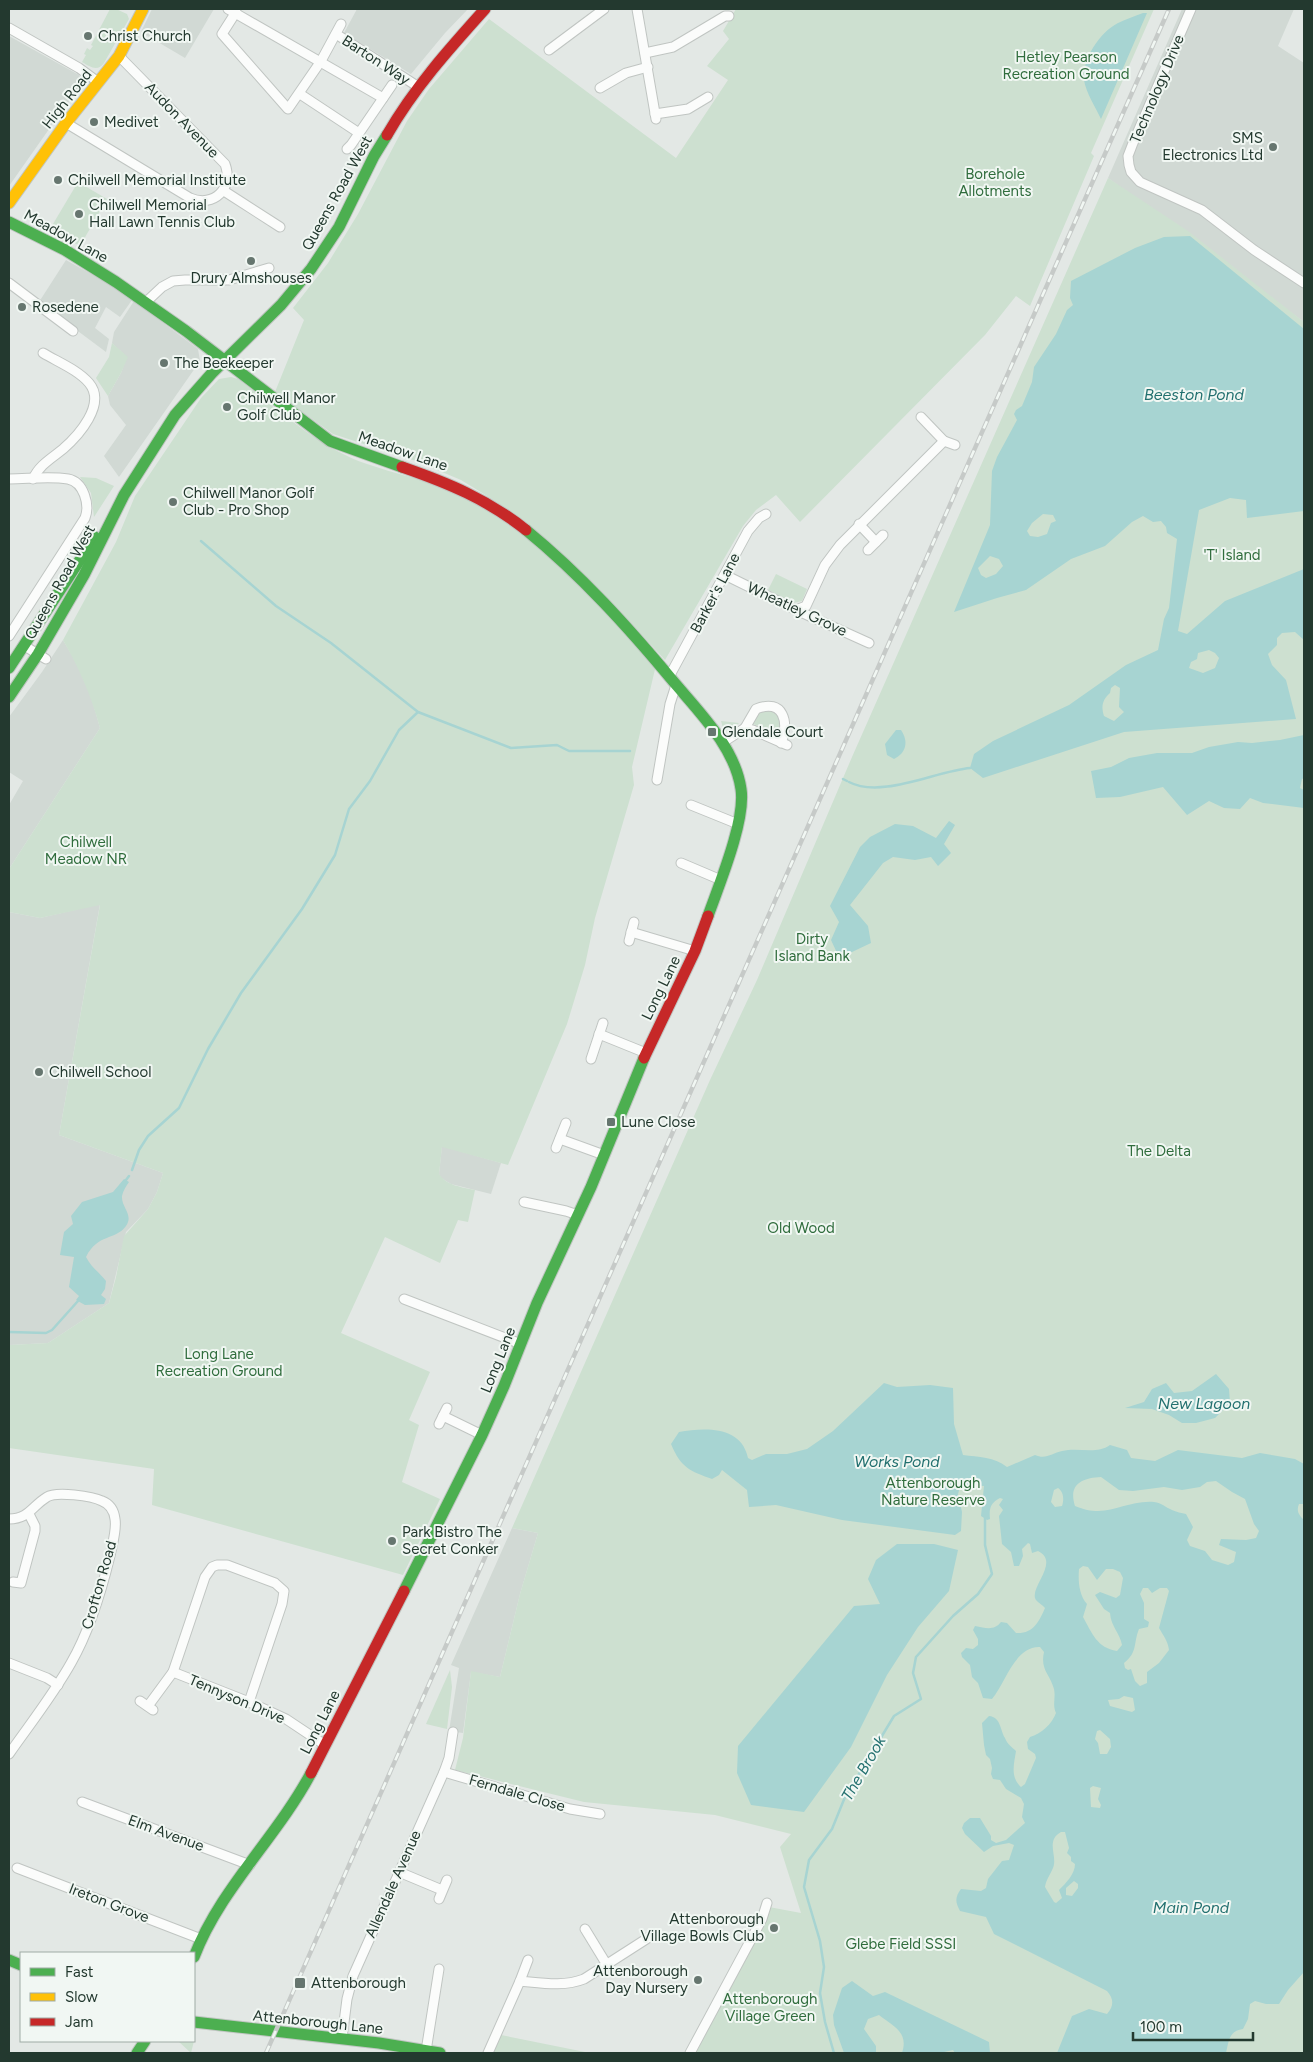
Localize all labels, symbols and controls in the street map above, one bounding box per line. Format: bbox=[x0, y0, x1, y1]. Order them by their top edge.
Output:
place label: Christ Church bbox=[98, 27, 191, 45]
marker: Christ Church bbox=[82, 30, 94, 42]
street label: Barton Way bbox=[339, 31, 413, 89]
street label: Technology Drive bbox=[1126, 32, 1188, 146]
park label: Hetley Pearson Recreation Ground bbox=[1002, 48, 1130, 83]
street label: High Road bbox=[38, 66, 96, 132]
street label: Audon Avenue bbox=[141, 78, 223, 162]
place label: Medivet bbox=[104, 113, 159, 131]
marker: Medivet bbox=[88, 116, 100, 128]
place label: SMS Electronics Ltd bbox=[1162, 129, 1263, 164]
street label: Queens Road West bbox=[298, 132, 376, 254]
marker: SMS Electronics Ltd bbox=[1267, 141, 1279, 153]
park label: Borehole Allotments bbox=[958, 165, 1032, 200]
place label: Chilwell Memorial Institute bbox=[68, 171, 246, 189]
marker: Chilwell Memorial Institute bbox=[52, 174, 64, 186]
place label: Chilwell Memorial Hall Lawn Tennis Club bbox=[89, 196, 235, 231]
street label: Meadow Lane bbox=[21, 206, 111, 266]
marker: Chilwell Memorial Hall Lawn Tennis Club bbox=[73, 208, 85, 220]
marker: Drury Almshouses bbox=[245, 255, 257, 267]
place label: Drury Almshouses bbox=[190, 269, 312, 287]
place label: Rosedene bbox=[32, 298, 99, 316]
marker: Rosedene bbox=[16, 301, 28, 313]
place label: The Beekeeper bbox=[174, 354, 274, 372]
marker: The Beekeeper bbox=[158, 357, 170, 369]
water label: Beeston Pond bbox=[1144, 385, 1245, 404]
place label: Chilwell Manor Golf Club bbox=[237, 389, 336, 424]
marker: Chilwell Manor Golf Club bbox=[221, 401, 233, 413]
street label: Meadow Lane bbox=[356, 427, 450, 475]
place label: Chilwell Manor Golf Club - Pro Shop bbox=[183, 484, 315, 519]
marker: Chilwell Manor Golf Club - Pro Shop bbox=[167, 496, 179, 508]
street label: Queens Road West bbox=[21, 521, 99, 643]
park label: 'T' Island bbox=[1203, 546, 1261, 564]
street label: Barker's Lane bbox=[686, 550, 744, 636]
street label: Wheatley Grove bbox=[744, 578, 850, 640]
place label: Glendale Court bbox=[722, 723, 824, 741]
marker: Glendale Court bbox=[706, 726, 718, 738]
park label: Chilwell Meadow NR bbox=[45, 833, 127, 868]
park label: Dirty Island Bank bbox=[774, 930, 850, 965]
street label: Long Lane bbox=[638, 953, 684, 1023]
place label: Chilwell School bbox=[49, 1063, 151, 1081]
marker: Chilwell School bbox=[33, 1066, 45, 1078]
place label: Lune Close bbox=[621, 1113, 695, 1131]
marker: Lune Close bbox=[605, 1116, 617, 1128]
park label: The Delta bbox=[1127, 1142, 1191, 1160]
park label: Old Wood bbox=[767, 1219, 835, 1237]
street label: Long Lane bbox=[477, 1324, 519, 1396]
park label: Long Lane Recreation Ground bbox=[155, 1345, 283, 1380]
water label: New Lagoon bbox=[1158, 1394, 1250, 1413]
water label: Works Pond bbox=[854, 1452, 940, 1471]
park label: Attenborough Nature Reserve bbox=[881, 1474, 985, 1509]
place label: Park Bistro The Secret Conker bbox=[402, 1523, 502, 1558]
marker: Park Bistro The Secret Conker bbox=[386, 1535, 398, 1547]
street label: Crofton Road bbox=[78, 1539, 120, 1631]
street label: Tennyson Drive bbox=[186, 1671, 288, 1727]
street label: Long Lane bbox=[296, 1687, 344, 1757]
water label: The Brook bbox=[837, 1731, 890, 1804]
street label: Ferndale Close bbox=[467, 1771, 567, 1815]
street label: Elm Avenue bbox=[126, 1811, 206, 1855]
street label: Allendale Avenue bbox=[361, 1827, 425, 1941]
street label: Ireton Grove bbox=[66, 1879, 152, 1927]
water label: Main Pond bbox=[1153, 1898, 1230, 1917]
place label: Attenborough Village Bowls Club bbox=[640, 1910, 764, 1945]
marker: Attenborough Village Bowls Club bbox=[768, 1922, 780, 1934]
park label: Glebe Field SSSI bbox=[846, 1935, 956, 1953]
legend bbox=[20, 1952, 195, 2042]
place label: Attenborough Day Nursery bbox=[593, 1962, 688, 1997]
text: Fast bbox=[65, 1963, 94, 1981]
place label: Attenborough bbox=[311, 1974, 406, 1992]
marker: Attenborough Day Nursery bbox=[692, 1974, 704, 1986]
marker: Attenborough bbox=[293, 1976, 307, 1990]
text: Slow bbox=[65, 1988, 98, 2006]
park label: Attenborough Village Green bbox=[723, 1990, 817, 2025]
street label: Attenborough Lane bbox=[252, 2006, 384, 2038]
scale bar bbox=[1133, 2010, 1253, 2042]
text: Jam bbox=[65, 2013, 93, 2031]
text: 100 m bbox=[1140, 2018, 1182, 2036]

